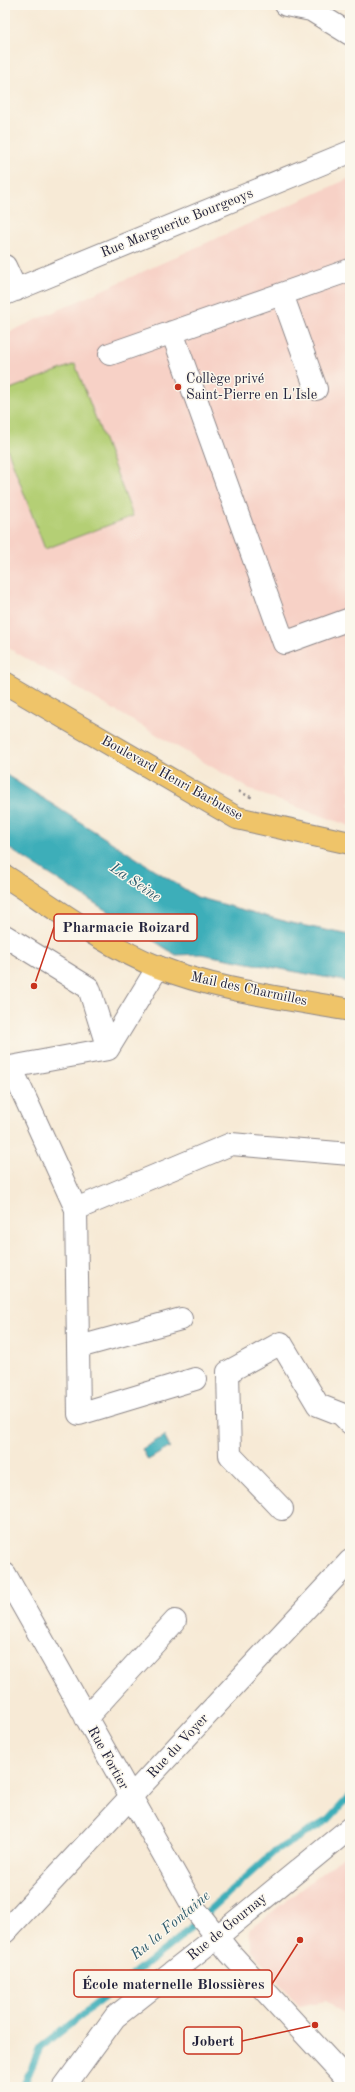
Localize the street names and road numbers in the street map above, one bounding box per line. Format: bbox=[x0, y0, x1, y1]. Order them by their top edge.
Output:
street label: Rue Marguerite Bourgeoys bbox=[99, 186, 255, 260]
street label: Boulevard Henri Barbusse bbox=[99, 733, 245, 823]
street label: Mail des Charmilles bbox=[190, 970, 308, 1008]
street label: Rue du Voyer bbox=[145, 1711, 211, 1781]
street label: Rue Fortier bbox=[85, 1724, 131, 1792]
street label: Rue de Gournay bbox=[185, 1891, 270, 1963]

